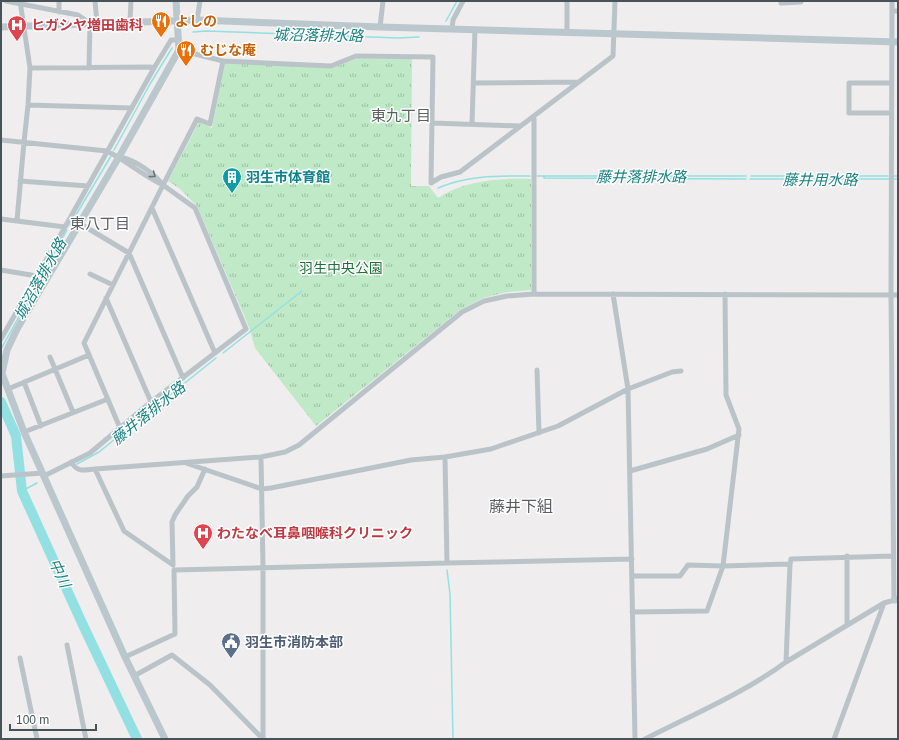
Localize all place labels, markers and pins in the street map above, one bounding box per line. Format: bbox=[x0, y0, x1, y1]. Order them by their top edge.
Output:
restaurant icon: よしの bbox=[150, 10, 172, 38]
place label: よしの bbox=[175, 13, 217, 29]
hospital icon: ヒガシヤ増田歯科 bbox=[6, 14, 28, 42]
place label: ヒガシヤ増田歯科 bbox=[31, 17, 143, 33]
restaurant icon: むじな庵 bbox=[175, 39, 197, 67]
place label: むじな庵 bbox=[200, 42, 256, 58]
building icon: 羽生市体育館 bbox=[221, 166, 243, 194]
place label: 羽生市体育館 bbox=[246, 169, 330, 185]
hospital icon: わたなべ耳鼻咽喉科クリニック bbox=[192, 522, 214, 550]
place label: わたなべ耳鼻咽喉科クリニック bbox=[217, 525, 413, 541]
public building icon: 羽生市消防本部 bbox=[220, 631, 242, 659]
place label: 羽生市消防本部 bbox=[245, 634, 343, 650]

